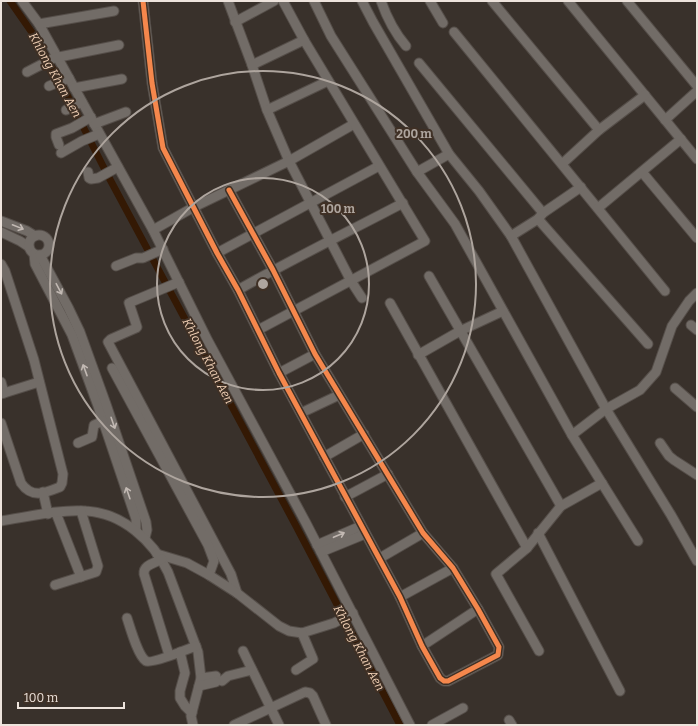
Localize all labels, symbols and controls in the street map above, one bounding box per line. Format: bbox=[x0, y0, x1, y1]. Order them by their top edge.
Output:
water label: Khlong Khan Aen bbox=[26, 30, 84, 120]
text: 200 m bbox=[396, 127, 432, 141]
text: 100 m bbox=[321, 202, 356, 216]
one-way arrow bbox=[12, 224, 24, 232]
centre of rings bbox=[256, 277, 270, 291]
one-way arrow bbox=[55, 283, 63, 295]
water label: Khlong Khan Aen bbox=[180, 316, 236, 406]
one-way arrow bbox=[81, 364, 88, 377]
one-way arrow bbox=[109, 416, 117, 428]
one-way arrow bbox=[123, 487, 131, 499]
one-way arrow bbox=[333, 531, 345, 539]
water label: Khlong Khan Aen bbox=[331, 603, 387, 693]
scale bar bbox=[18, 684, 124, 710]
text: 100 m bbox=[24, 691, 59, 705]

